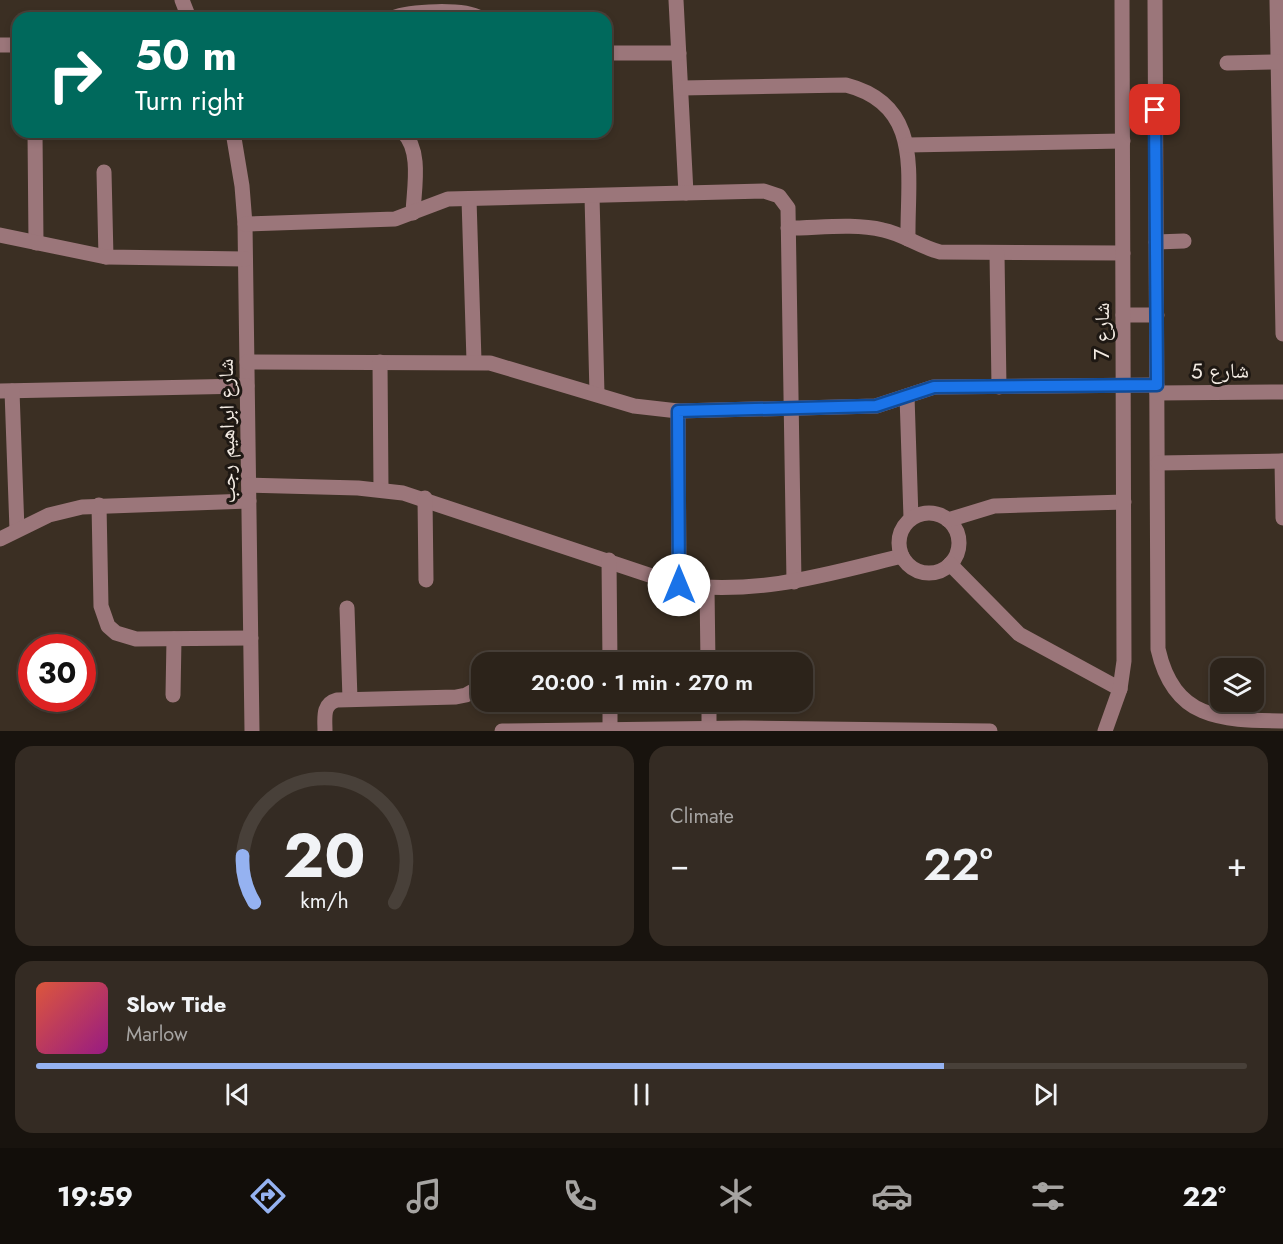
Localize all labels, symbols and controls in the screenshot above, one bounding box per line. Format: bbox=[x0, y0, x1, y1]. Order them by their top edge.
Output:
text: 50 m bbox=[135, 25, 237, 86]
icon: right bbox=[36, 36, 114, 114]
text: Turn right bbox=[135, 81, 243, 120]
pin bbox=[1129, 84, 1180, 135]
icon: arrive bbox=[1138, 93, 1171, 126]
street label: شارع 7 bbox=[1087, 302, 1117, 360]
street label: شارع 5 bbox=[1191, 355, 1249, 387]
street label: شارع ابراهيم رجب bbox=[211, 358, 243, 504]
position arrow bbox=[647, 553, 711, 617]
speed limit sign: 30 bbox=[18, 634, 96, 712]
map controls bbox=[1210, 658, 1264, 712]
button: layers bbox=[1210, 658, 1264, 712]
text: 20:00 · 1 min · 270 m bbox=[531, 666, 753, 698]
text: Climate bbox=[670, 802, 734, 831]
text: 20 bbox=[283, 810, 366, 900]
text: 22° bbox=[923, 832, 993, 897]
text: − bbox=[670, 841, 689, 888]
text: + bbox=[1227, 841, 1247, 888]
text: km/h bbox=[300, 885, 349, 916]
text: Slow Tide bbox=[126, 988, 226, 1020]
text: Marlow bbox=[126, 1020, 188, 1049]
icon: previous bbox=[221, 1078, 254, 1111]
icon: pause bbox=[625, 1078, 658, 1111]
icon: next bbox=[1029, 1078, 1062, 1111]
icon: directions bbox=[247, 1175, 289, 1217]
icon: music bbox=[403, 1175, 445, 1217]
icon: phone bbox=[559, 1175, 601, 1217]
icon: climate bbox=[715, 1175, 757, 1217]
icon: car bbox=[871, 1175, 913, 1217]
icon: filters bbox=[1027, 1175, 1069, 1217]
text: 19:59 bbox=[57, 1177, 133, 1216]
text: 22° bbox=[1183, 1177, 1226, 1216]

